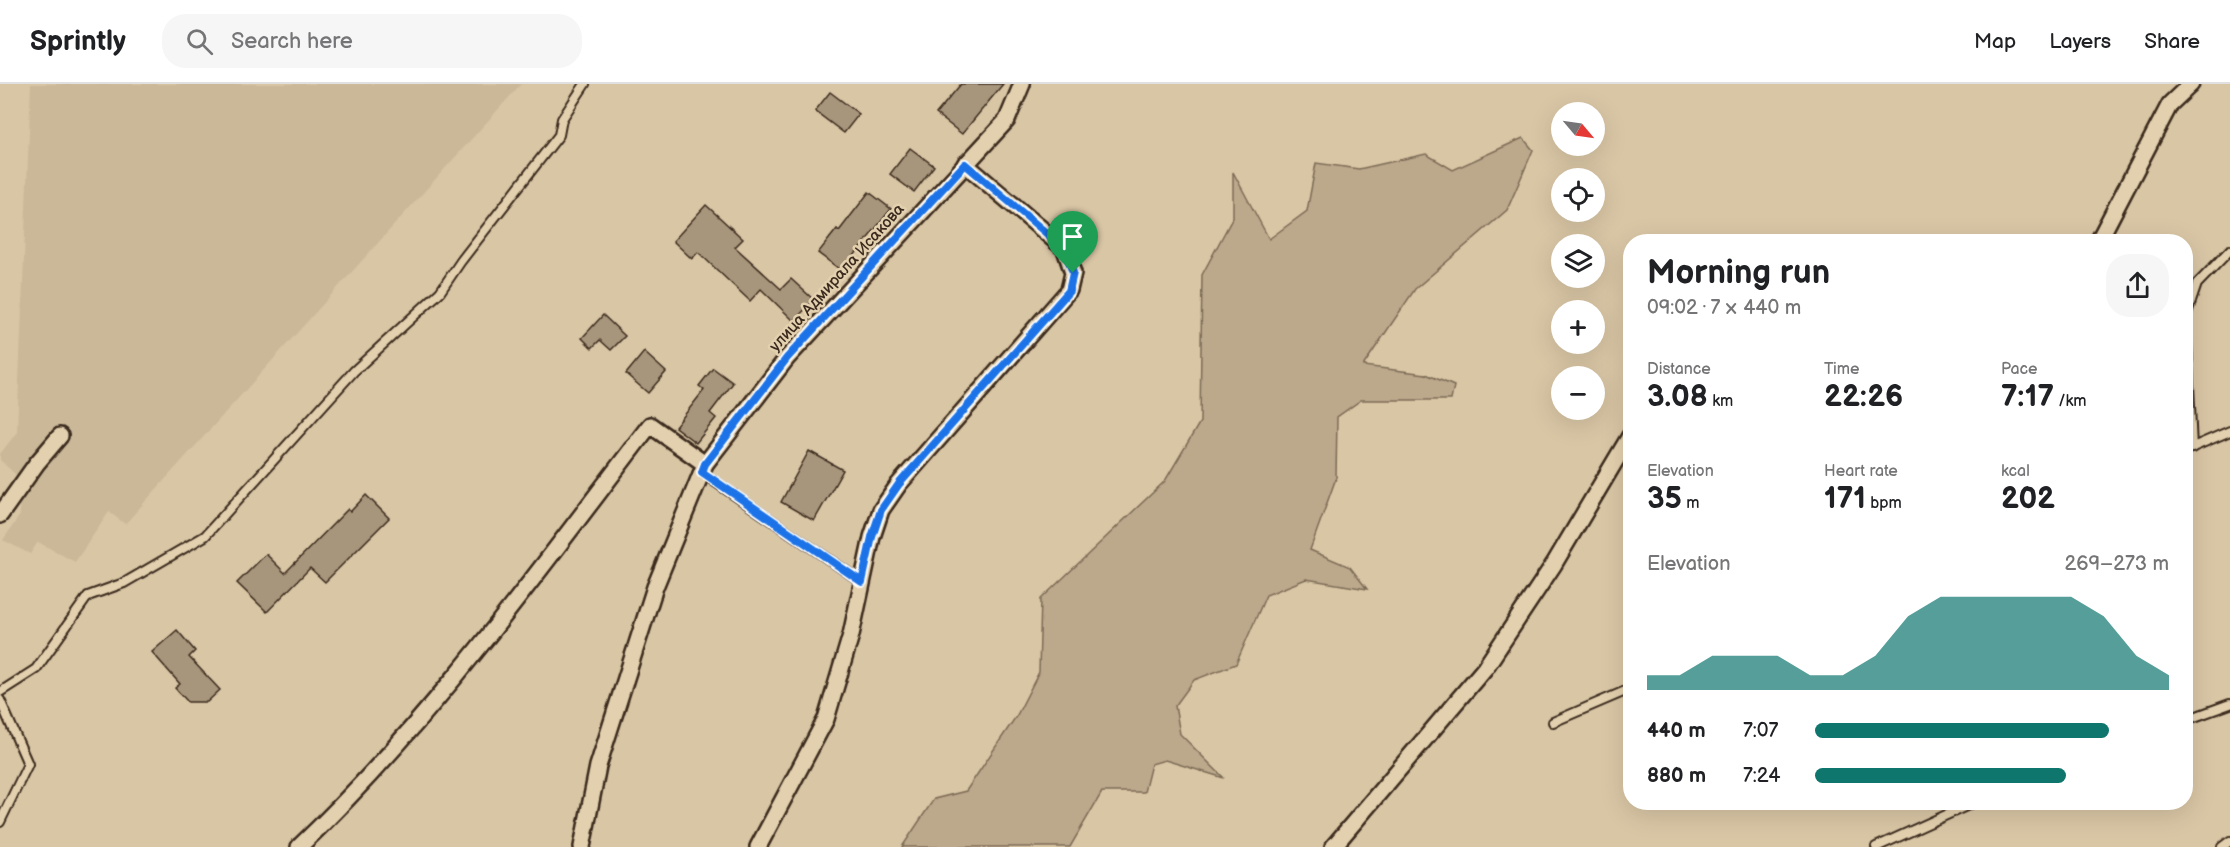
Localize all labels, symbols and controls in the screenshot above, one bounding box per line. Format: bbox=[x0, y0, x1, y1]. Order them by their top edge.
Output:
search box bbox=[162, 14, 582, 68]
text: Sprintly bbox=[30, 25, 126, 58]
icon: search bbox=[183, 25, 216, 58]
text: Search here bbox=[231, 28, 353, 55]
text: Map bbox=[1974, 29, 2016, 54]
text: Layers bbox=[2049, 29, 2111, 54]
text: Share bbox=[2144, 29, 2200, 54]
north arrow bbox=[1551, 102, 1605, 156]
map controls bbox=[1551, 102, 1605, 420]
button: locate bbox=[1551, 168, 1605, 222]
street label: улица Адмирала Исакова bbox=[766, 200, 909, 356]
pin bbox=[1047, 211, 1098, 273]
icon: arrive bbox=[1056, 220, 1089, 253]
button: layers bbox=[1551, 234, 1605, 288]
text: Morning run bbox=[1647, 253, 1830, 293]
button: share bbox=[2106, 254, 2169, 317]
text: 09:02 · 7 × 440 m bbox=[1647, 296, 1801, 320]
button: + bbox=[1551, 300, 1605, 354]
text: Distance bbox=[1647, 360, 1711, 379]
text: Time bbox=[1824, 360, 1859, 379]
text: Pace bbox=[2001, 360, 2037, 379]
button: − bbox=[1551, 366, 1605, 420]
text: 3.08 bbox=[1647, 379, 1708, 415]
text: 22:26 bbox=[1824, 379, 1903, 415]
text: 7:17 bbox=[2001, 379, 2054, 415]
text: km bbox=[1708, 392, 1733, 411]
text: /km bbox=[2054, 392, 2087, 411]
text: Elevation bbox=[1647, 462, 1714, 481]
text: Heart rate bbox=[1824, 462, 1898, 481]
text: kcal bbox=[2001, 462, 2030, 481]
text: 35 bbox=[1647, 481, 1682, 517]
text: 171 bbox=[1824, 481, 1866, 517]
text: 202 bbox=[2001, 481, 2055, 517]
text: m bbox=[1682, 494, 1699, 513]
text: bpm bbox=[1866, 494, 1902, 513]
text: Elevation bbox=[1647, 552, 1730, 576]
text: 269–273 m bbox=[2064, 552, 2169, 576]
text: 440 m bbox=[1647, 719, 1705, 743]
text: 7:07 bbox=[1743, 719, 1778, 743]
text: 880 m bbox=[1647, 764, 1706, 788]
text: 7:24 bbox=[1743, 764, 1781, 788]

